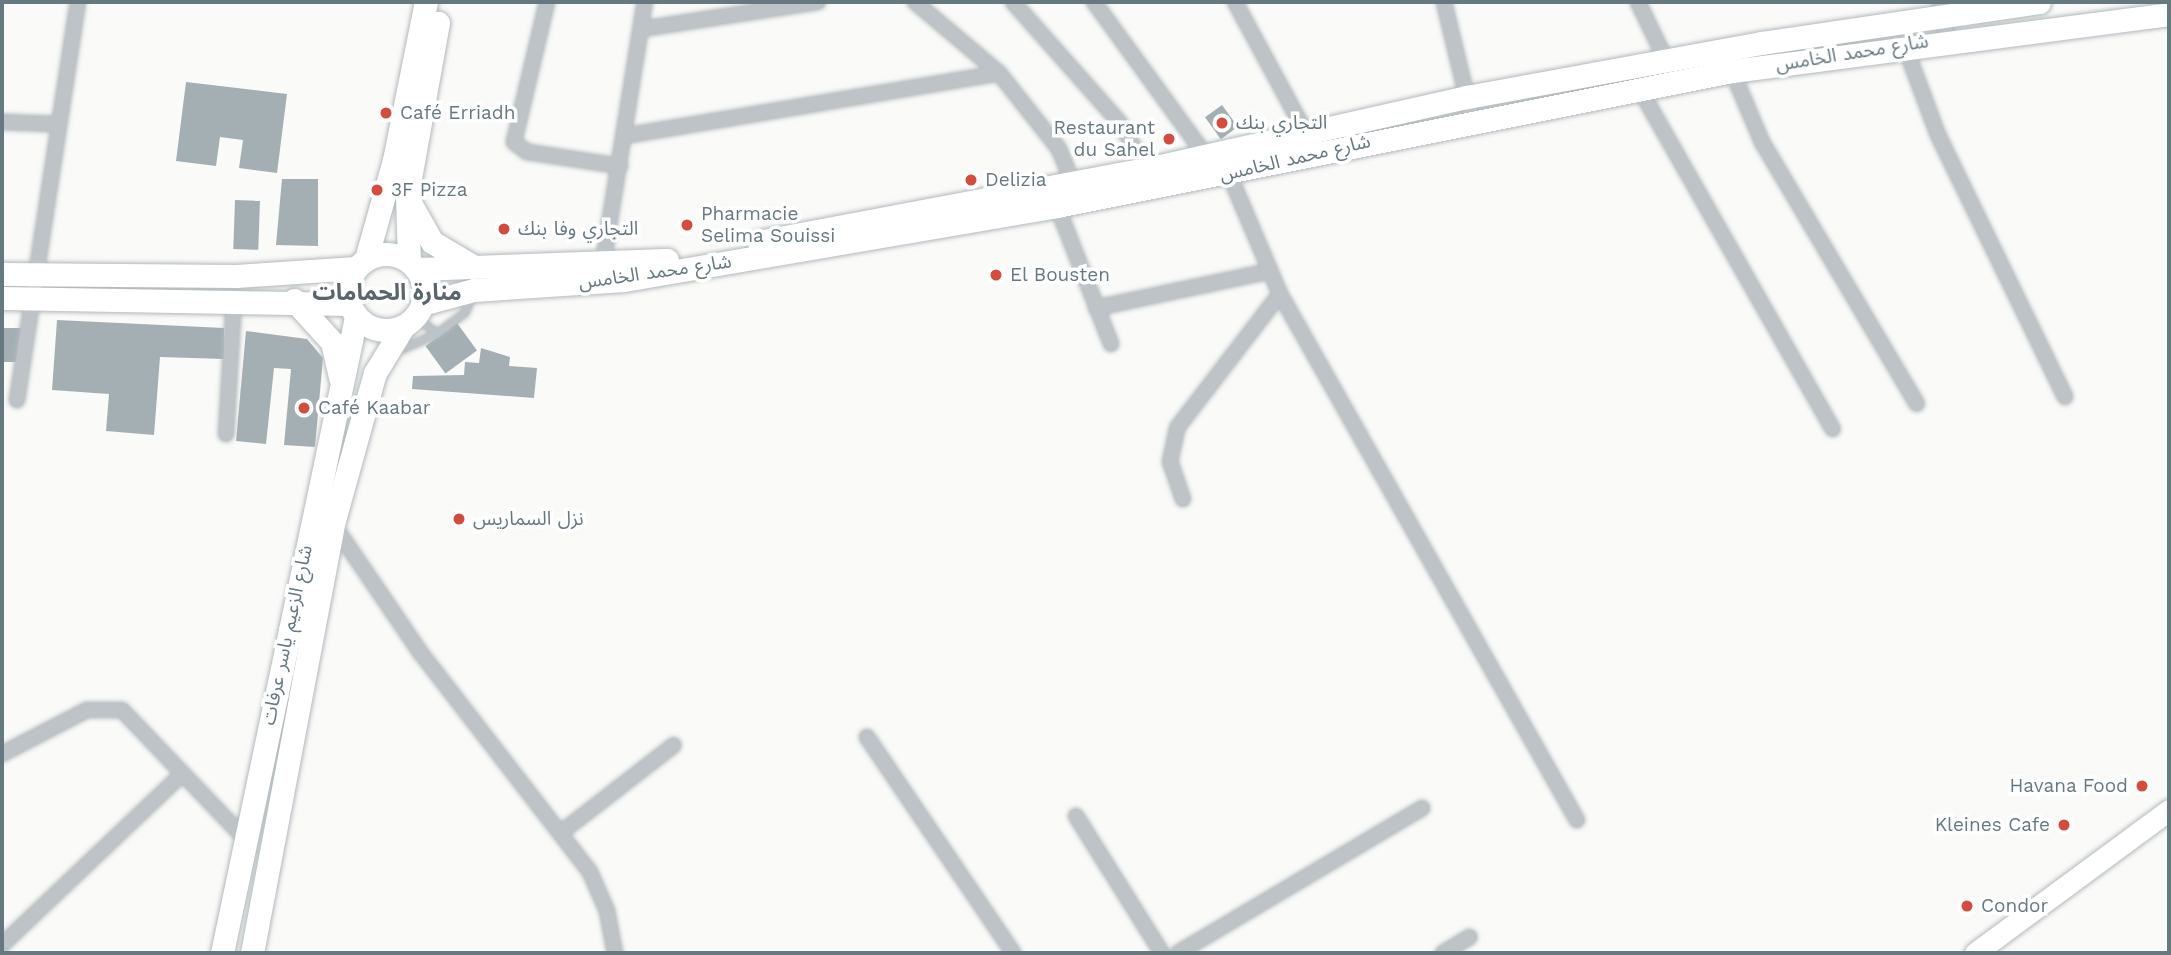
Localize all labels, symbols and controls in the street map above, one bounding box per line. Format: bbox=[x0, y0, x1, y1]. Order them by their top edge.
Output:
street label: شارع محمد الخامس bbox=[1774, 30, 1930, 76]
place label: Café Erriadh bbox=[400, 102, 515, 124]
marker: Café Erriadh bbox=[378, 105, 394, 121]
place label: التجاري بنك bbox=[1236, 112, 1327, 134]
marker: التجاري بنك bbox=[1214, 115, 1230, 131]
place label: Restaurant du Sahel bbox=[1053, 117, 1155, 161]
street label: شارع محمد الخامس bbox=[1217, 130, 1373, 186]
marker: Restaurant du Sahel bbox=[1161, 131, 1177, 147]
place label: Delizia bbox=[985, 169, 1046, 191]
marker: Delizia bbox=[963, 172, 979, 188]
place label: 3F Pizza bbox=[391, 179, 468, 201]
marker: 3F Pizza bbox=[369, 182, 385, 198]
place label: Pharmacie Selima Souissi bbox=[701, 203, 836, 247]
marker: Pharmacie Selima Souissi bbox=[679, 217, 695, 233]
place label: التجاري وفا بنك bbox=[518, 218, 638, 240]
marker: التجاري وفا بنك bbox=[496, 221, 512, 237]
street label: شارع محمد الخامس bbox=[577, 250, 733, 294]
place label: El Bousten bbox=[1010, 264, 1111, 286]
marker: El Bousten bbox=[988, 267, 1004, 283]
district label: منارة الحمامات bbox=[312, 279, 462, 307]
place label: Café Kaabar bbox=[318, 397, 430, 419]
marker: Café Kaabar bbox=[296, 400, 312, 416]
place label: نزل السماريس bbox=[473, 508, 584, 530]
marker: نزل السماريس bbox=[451, 511, 467, 527]
street label: شارع الزعيم ياسر عرفات bbox=[257, 543, 317, 727]
place label: Havana Food bbox=[2009, 775, 2128, 797]
marker: Havana Food bbox=[2134, 778, 2150, 794]
place label: Kleines Cafe bbox=[1935, 814, 2050, 836]
marker: Kleines Cafe bbox=[2056, 817, 2072, 833]
place label: Condor bbox=[1981, 895, 2048, 917]
marker: Condor bbox=[1959, 898, 1975, 914]

